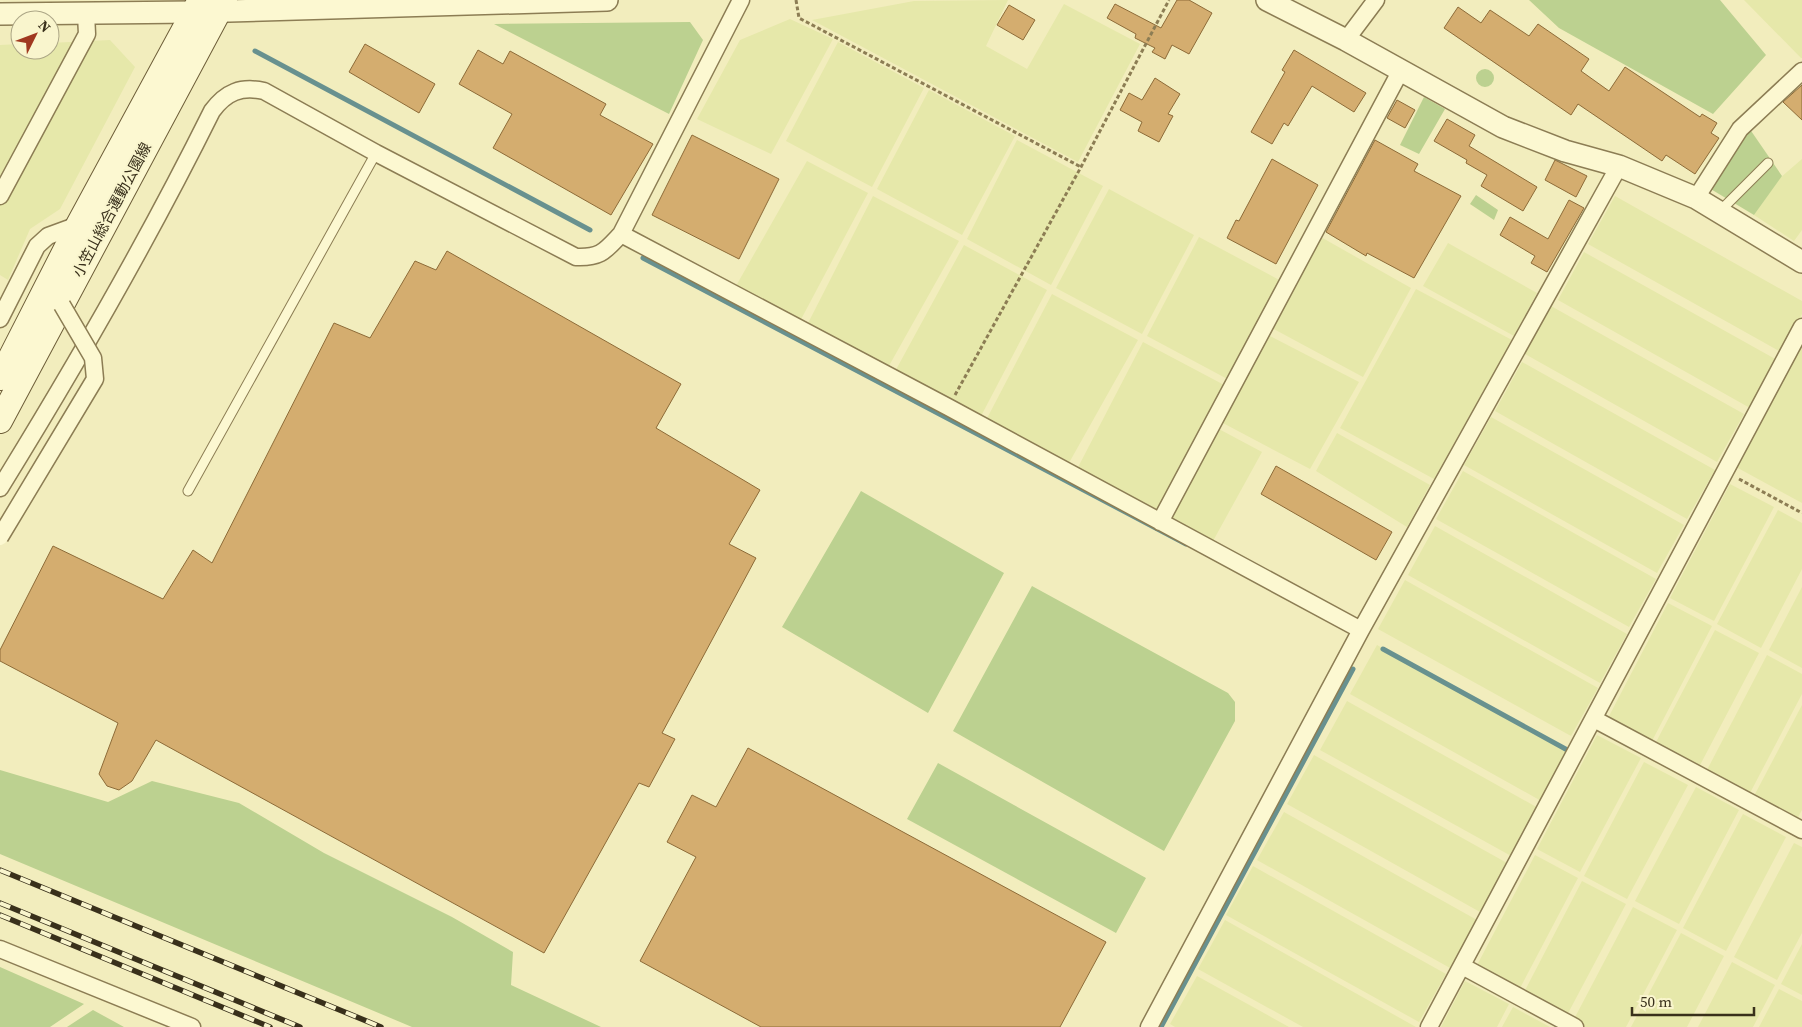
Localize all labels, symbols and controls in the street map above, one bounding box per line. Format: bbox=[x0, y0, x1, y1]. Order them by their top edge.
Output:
north arrow bbox=[10, 10, 60, 60]
text: N bbox=[34, 16, 56, 37]
street label: 小笠山総合運動公園線 bbox=[67, 139, 156, 281]
scale bar bbox=[1632, 984, 1754, 1016]
text: 50 m bbox=[1640, 991, 1672, 1012]

